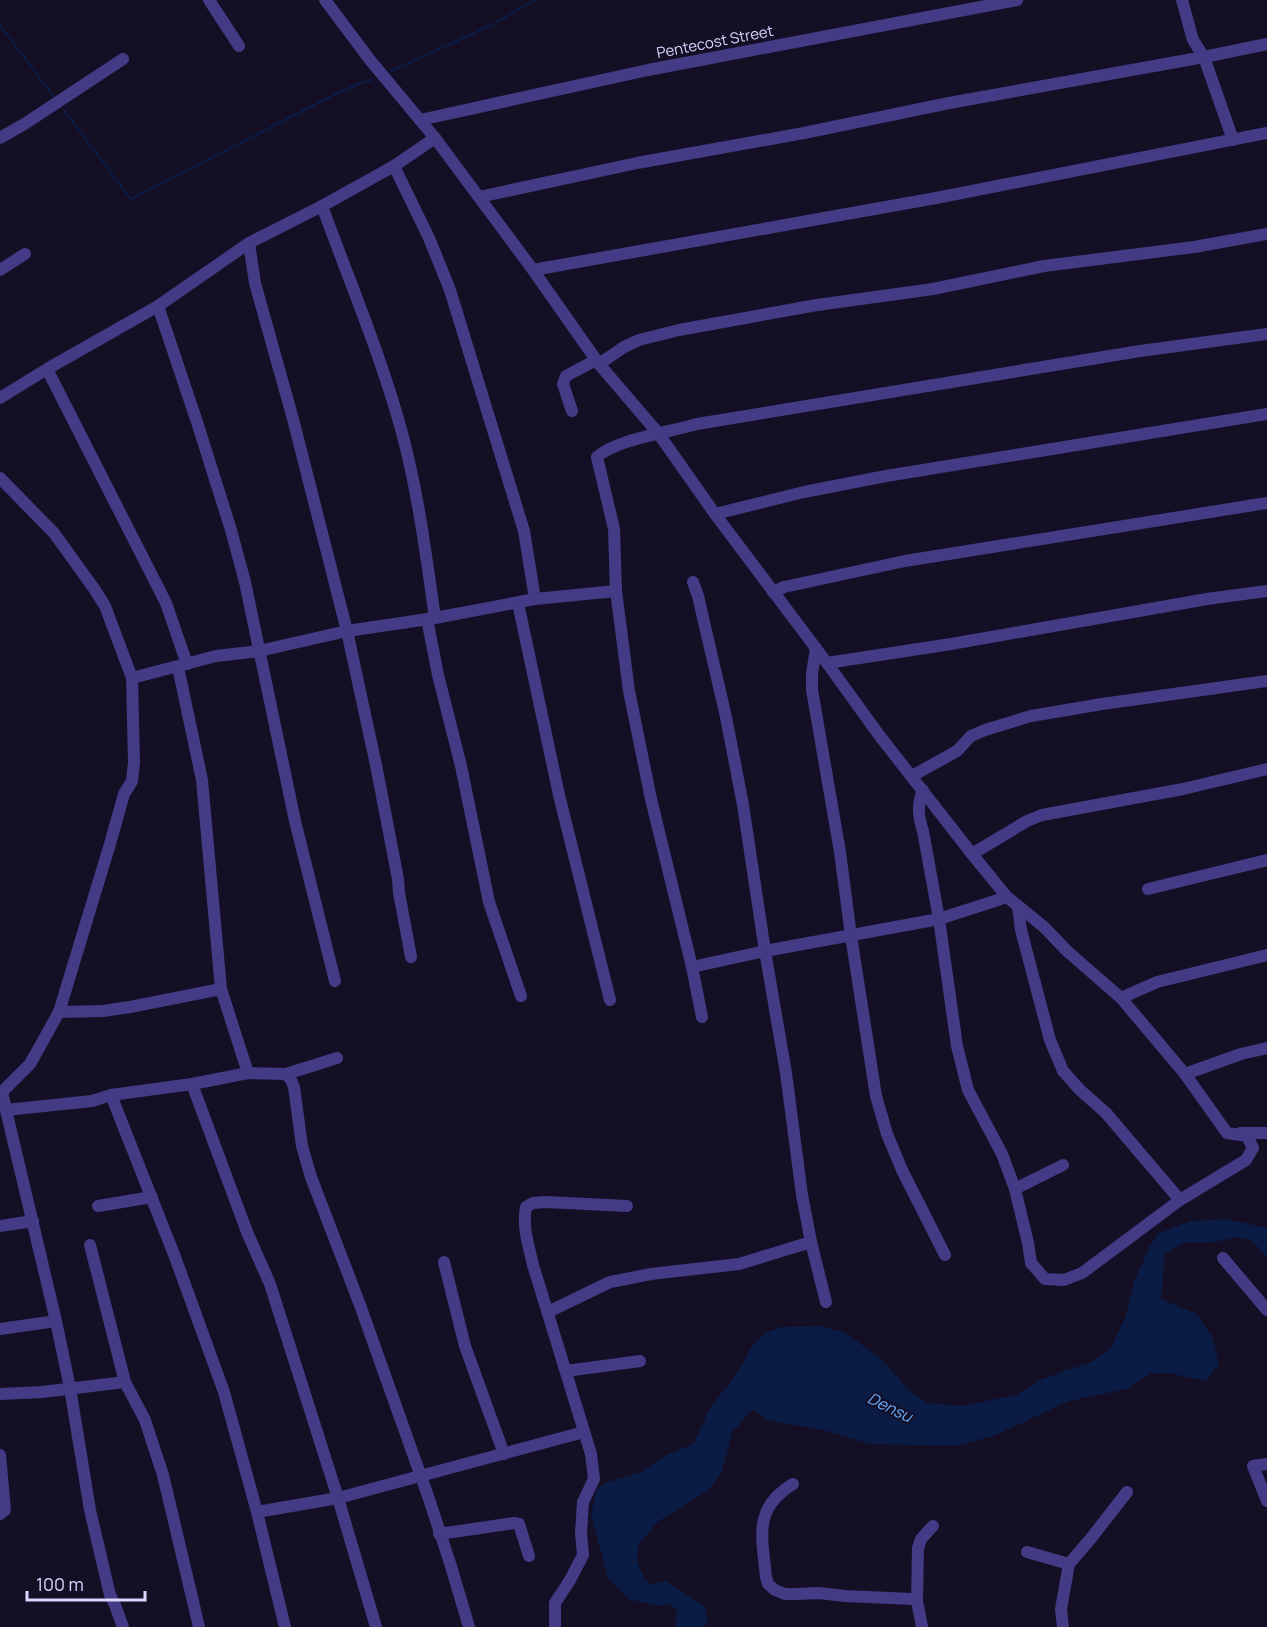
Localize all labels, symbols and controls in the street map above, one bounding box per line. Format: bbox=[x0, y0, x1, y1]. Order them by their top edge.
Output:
street label: Pentecost Street bbox=[655, 20, 775, 63]
water label: Densu bbox=[864, 1387, 917, 1428]
scale bar bbox=[27, 1564, 146, 1602]
text: 100 m bbox=[36, 1572, 84, 1596]

